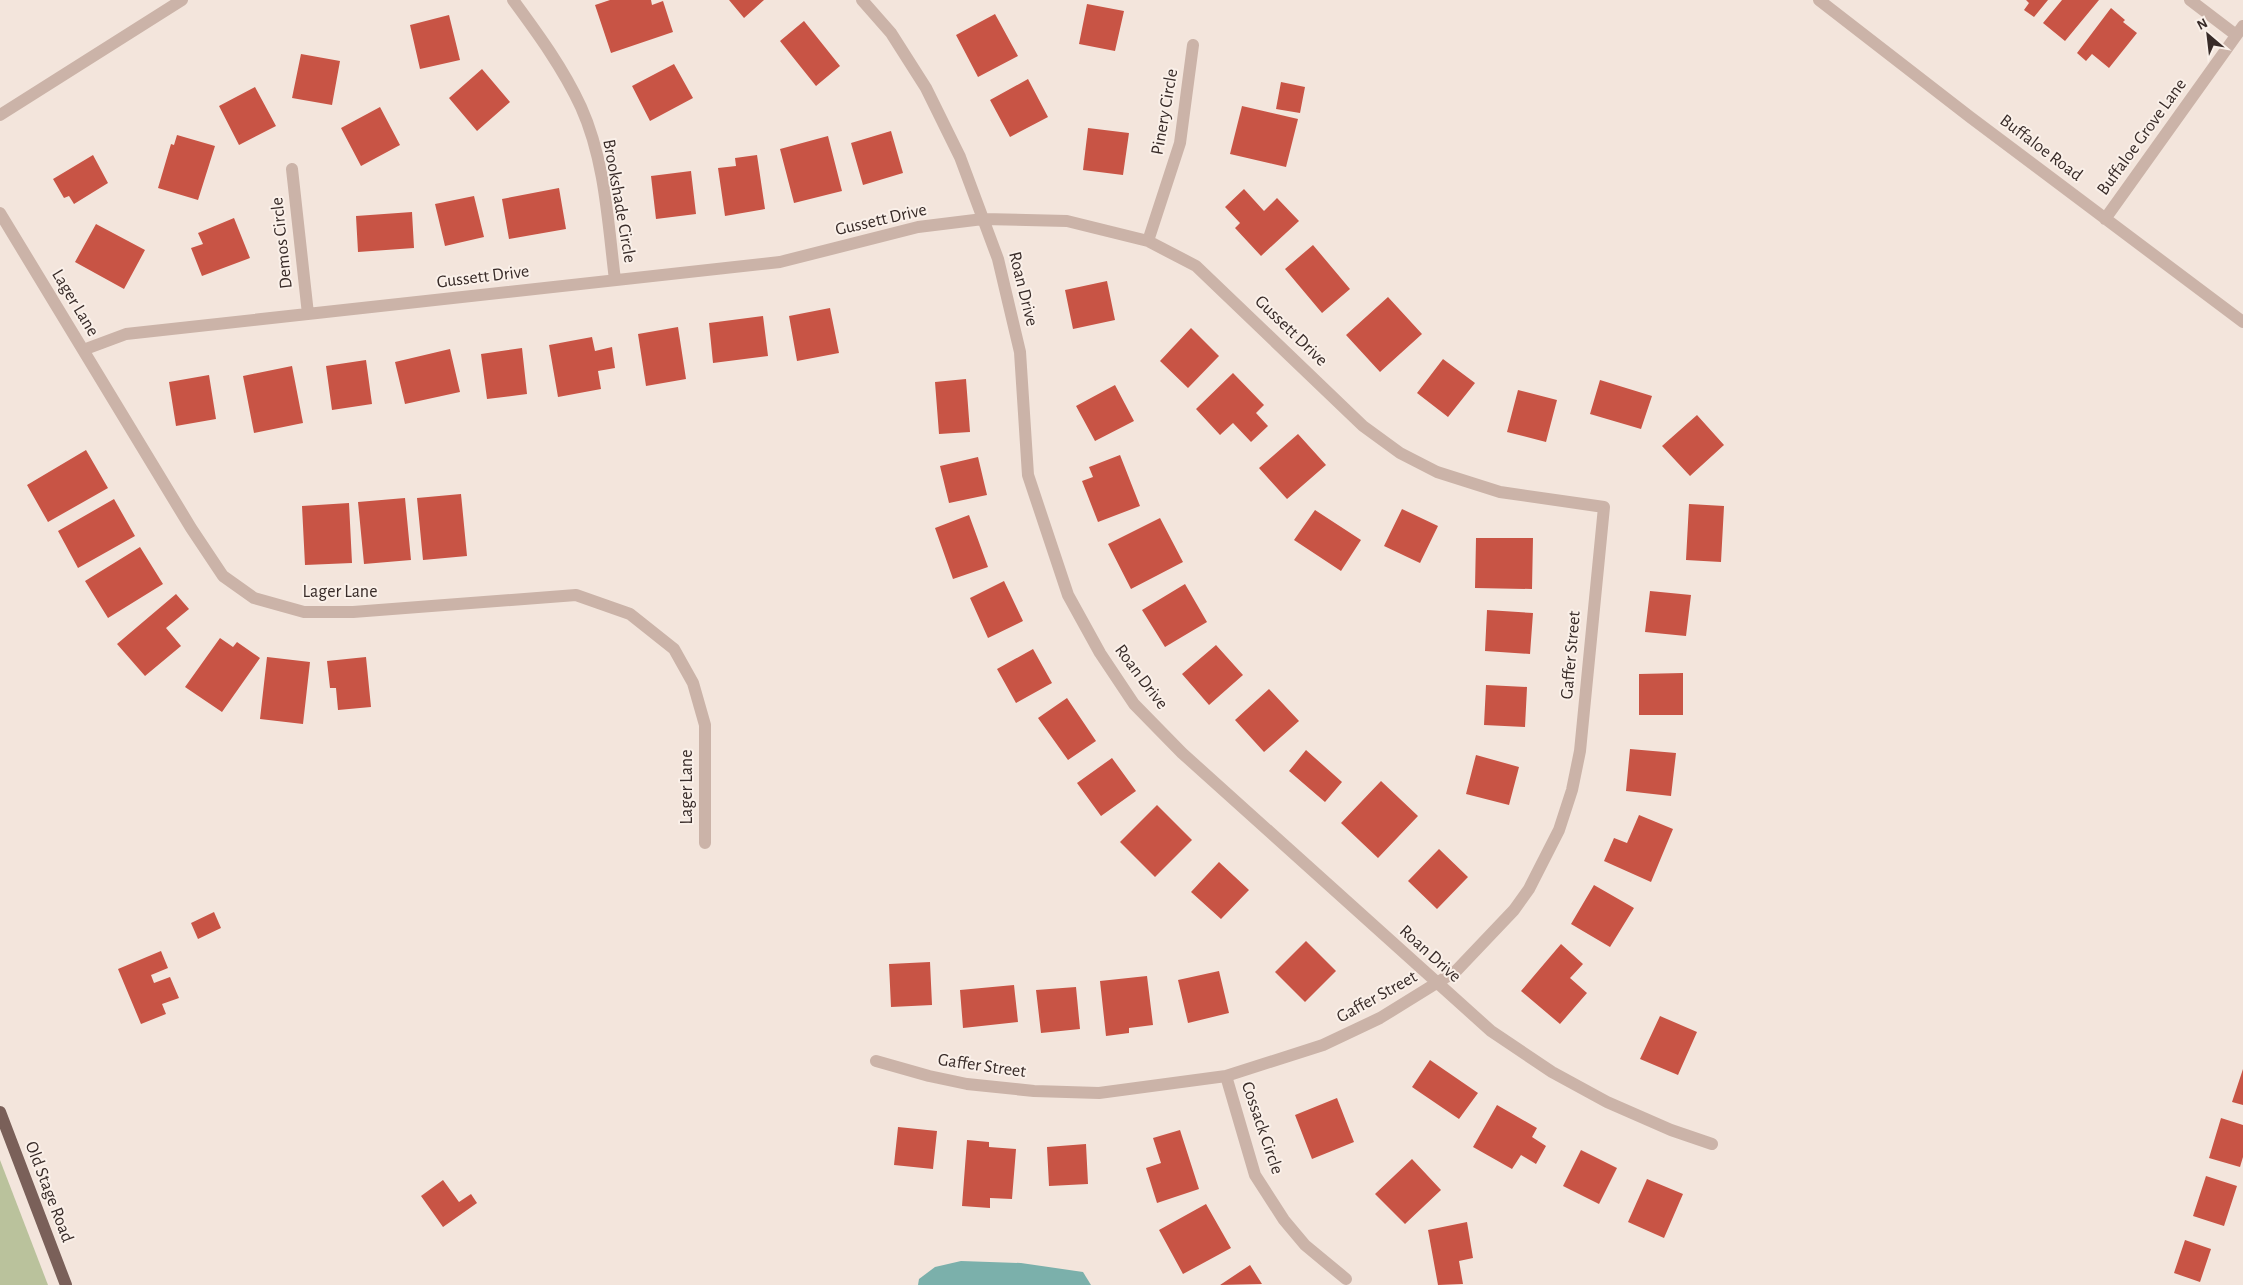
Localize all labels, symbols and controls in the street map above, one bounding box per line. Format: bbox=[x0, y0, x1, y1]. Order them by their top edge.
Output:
north arrow bbox=[2183, 10, 2233, 60]
text: N bbox=[2195, 16, 2210, 33]
street label: Pinery Circle bbox=[1149, 68, 1181, 156]
street label: Buffaloe Grove Lane bbox=[2094, 76, 2190, 198]
street label: Buffaloe Road bbox=[1996, 111, 2086, 185]
street label: Brookshade Circle bbox=[599, 138, 639, 264]
street label: Demos Circle bbox=[268, 196, 296, 290]
street label: Gussett Drive bbox=[834, 201, 928, 239]
street label: Roan Drive bbox=[1005, 250, 1041, 328]
street label: Gussett Drive bbox=[436, 262, 530, 292]
street label: Lager Lane bbox=[48, 266, 102, 340]
street label: Gussett Drive bbox=[1251, 292, 1331, 370]
street label: Lager Lane bbox=[303, 583, 377, 601]
street label: Gaffer Street bbox=[1558, 610, 1584, 700]
street label: Roan Drive bbox=[1111, 641, 1171, 713]
street label: Lager Lane bbox=[678, 750, 696, 824]
street label: Roan Drive bbox=[1396, 922, 1464, 986]
street label: Gaffer Street bbox=[1334, 967, 1420, 1026]
street label: Gaffer Street bbox=[937, 1051, 1027, 1081]
street label: Cossack Circle bbox=[1238, 1079, 1286, 1177]
street label: Old Stage Road bbox=[22, 1139, 76, 1245]

